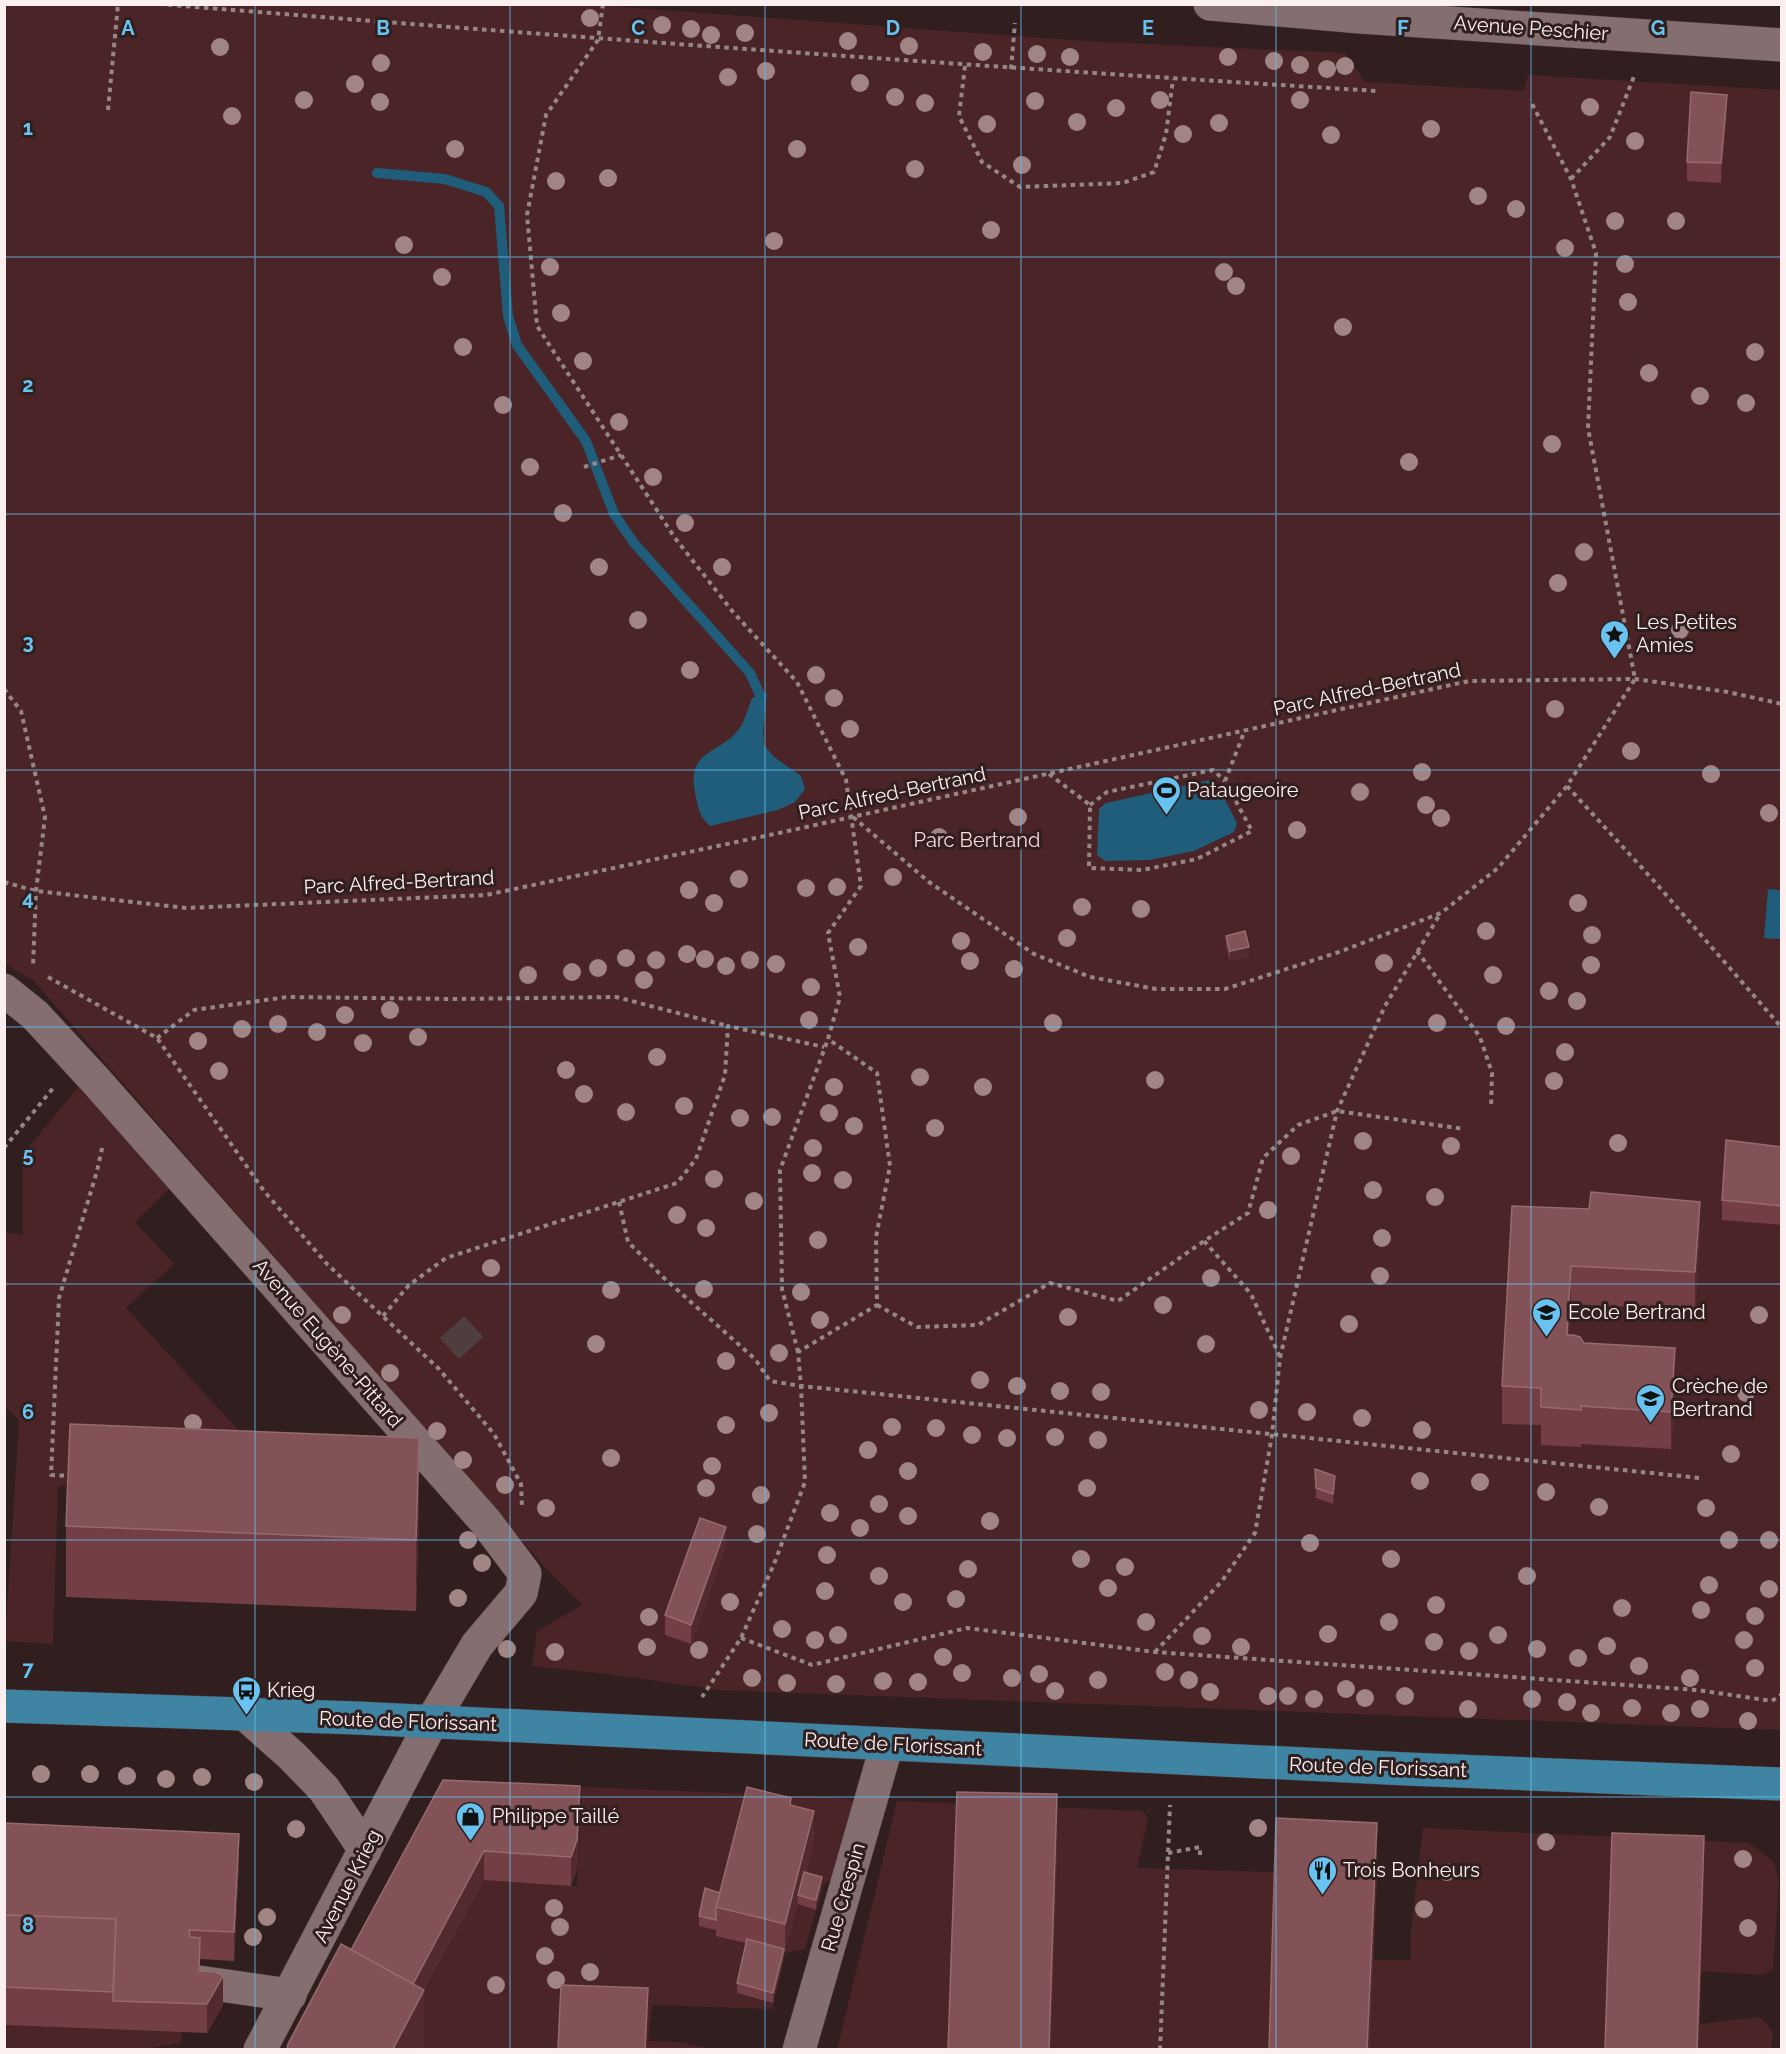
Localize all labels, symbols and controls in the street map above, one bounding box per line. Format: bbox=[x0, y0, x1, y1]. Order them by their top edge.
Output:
street label: Avenue Peschier bbox=[1453, 11, 1609, 45]
text: A bbox=[121, 16, 135, 40]
text: B bbox=[376, 16, 390, 40]
text: C bbox=[631, 16, 645, 40]
text: D bbox=[886, 16, 900, 40]
text: E bbox=[1142, 16, 1154, 40]
text: F bbox=[1397, 16, 1409, 40]
text: G bbox=[1651, 16, 1665, 40]
text: 1 bbox=[23, 116, 33, 140]
text: 2 bbox=[22, 373, 34, 397]
place label: Les Petites Amies bbox=[1636, 610, 1737, 657]
place icon: Les Petites Amies bbox=[1599, 618, 1631, 660]
text: 3 bbox=[22, 630, 34, 654]
street label: Parc Alfred-Bertrand bbox=[1271, 657, 1463, 721]
street label: Parc Alfred-Bertrand bbox=[796, 761, 988, 825]
sports icon: Pataugeoire bbox=[1150, 774, 1182, 816]
place label: Pataugeoire bbox=[1187, 778, 1299, 802]
park label: Parc Bertrand bbox=[914, 828, 1040, 852]
street label: Parc Alfred-Bertrand bbox=[303, 865, 495, 899]
text: 4 bbox=[22, 886, 34, 910]
text: 5 bbox=[22, 1143, 34, 1167]
street label: Avenue Eugène-Pittard bbox=[248, 1254, 408, 1432]
school or university icon: Ecole Bertrand bbox=[1531, 1296, 1563, 1338]
place label: Ecole Bertrand bbox=[1568, 1300, 1706, 1324]
place label: Crèche de Bertrand bbox=[1672, 1374, 1768, 1421]
school or university icon: Crèche de Bertrand bbox=[1635, 1382, 1667, 1424]
text: 6 bbox=[22, 1400, 34, 1424]
text: 7 bbox=[22, 1657, 34, 1681]
bus stop icon: Krieg bbox=[230, 1674, 262, 1716]
place label: Krieg bbox=[267, 1678, 315, 1702]
street label: Route de Florissant bbox=[319, 1706, 498, 1736]
street label: Route de Florissant bbox=[803, 1727, 983, 1761]
street label: Route de Florissant bbox=[1289, 1752, 1468, 1782]
shop icon: Philippe Taillé bbox=[455, 1800, 487, 1842]
place label: Philippe Taillé bbox=[492, 1804, 619, 1828]
street label: Avenue Krieg bbox=[308, 1825, 386, 1947]
street label: Rue Crespin bbox=[816, 1840, 870, 1954]
restaurant icon: Trois Bonheurs bbox=[1306, 1854, 1338, 1896]
place label: Trois Bonheurs bbox=[1343, 1858, 1480, 1882]
text: 8 bbox=[22, 1913, 34, 1937]

